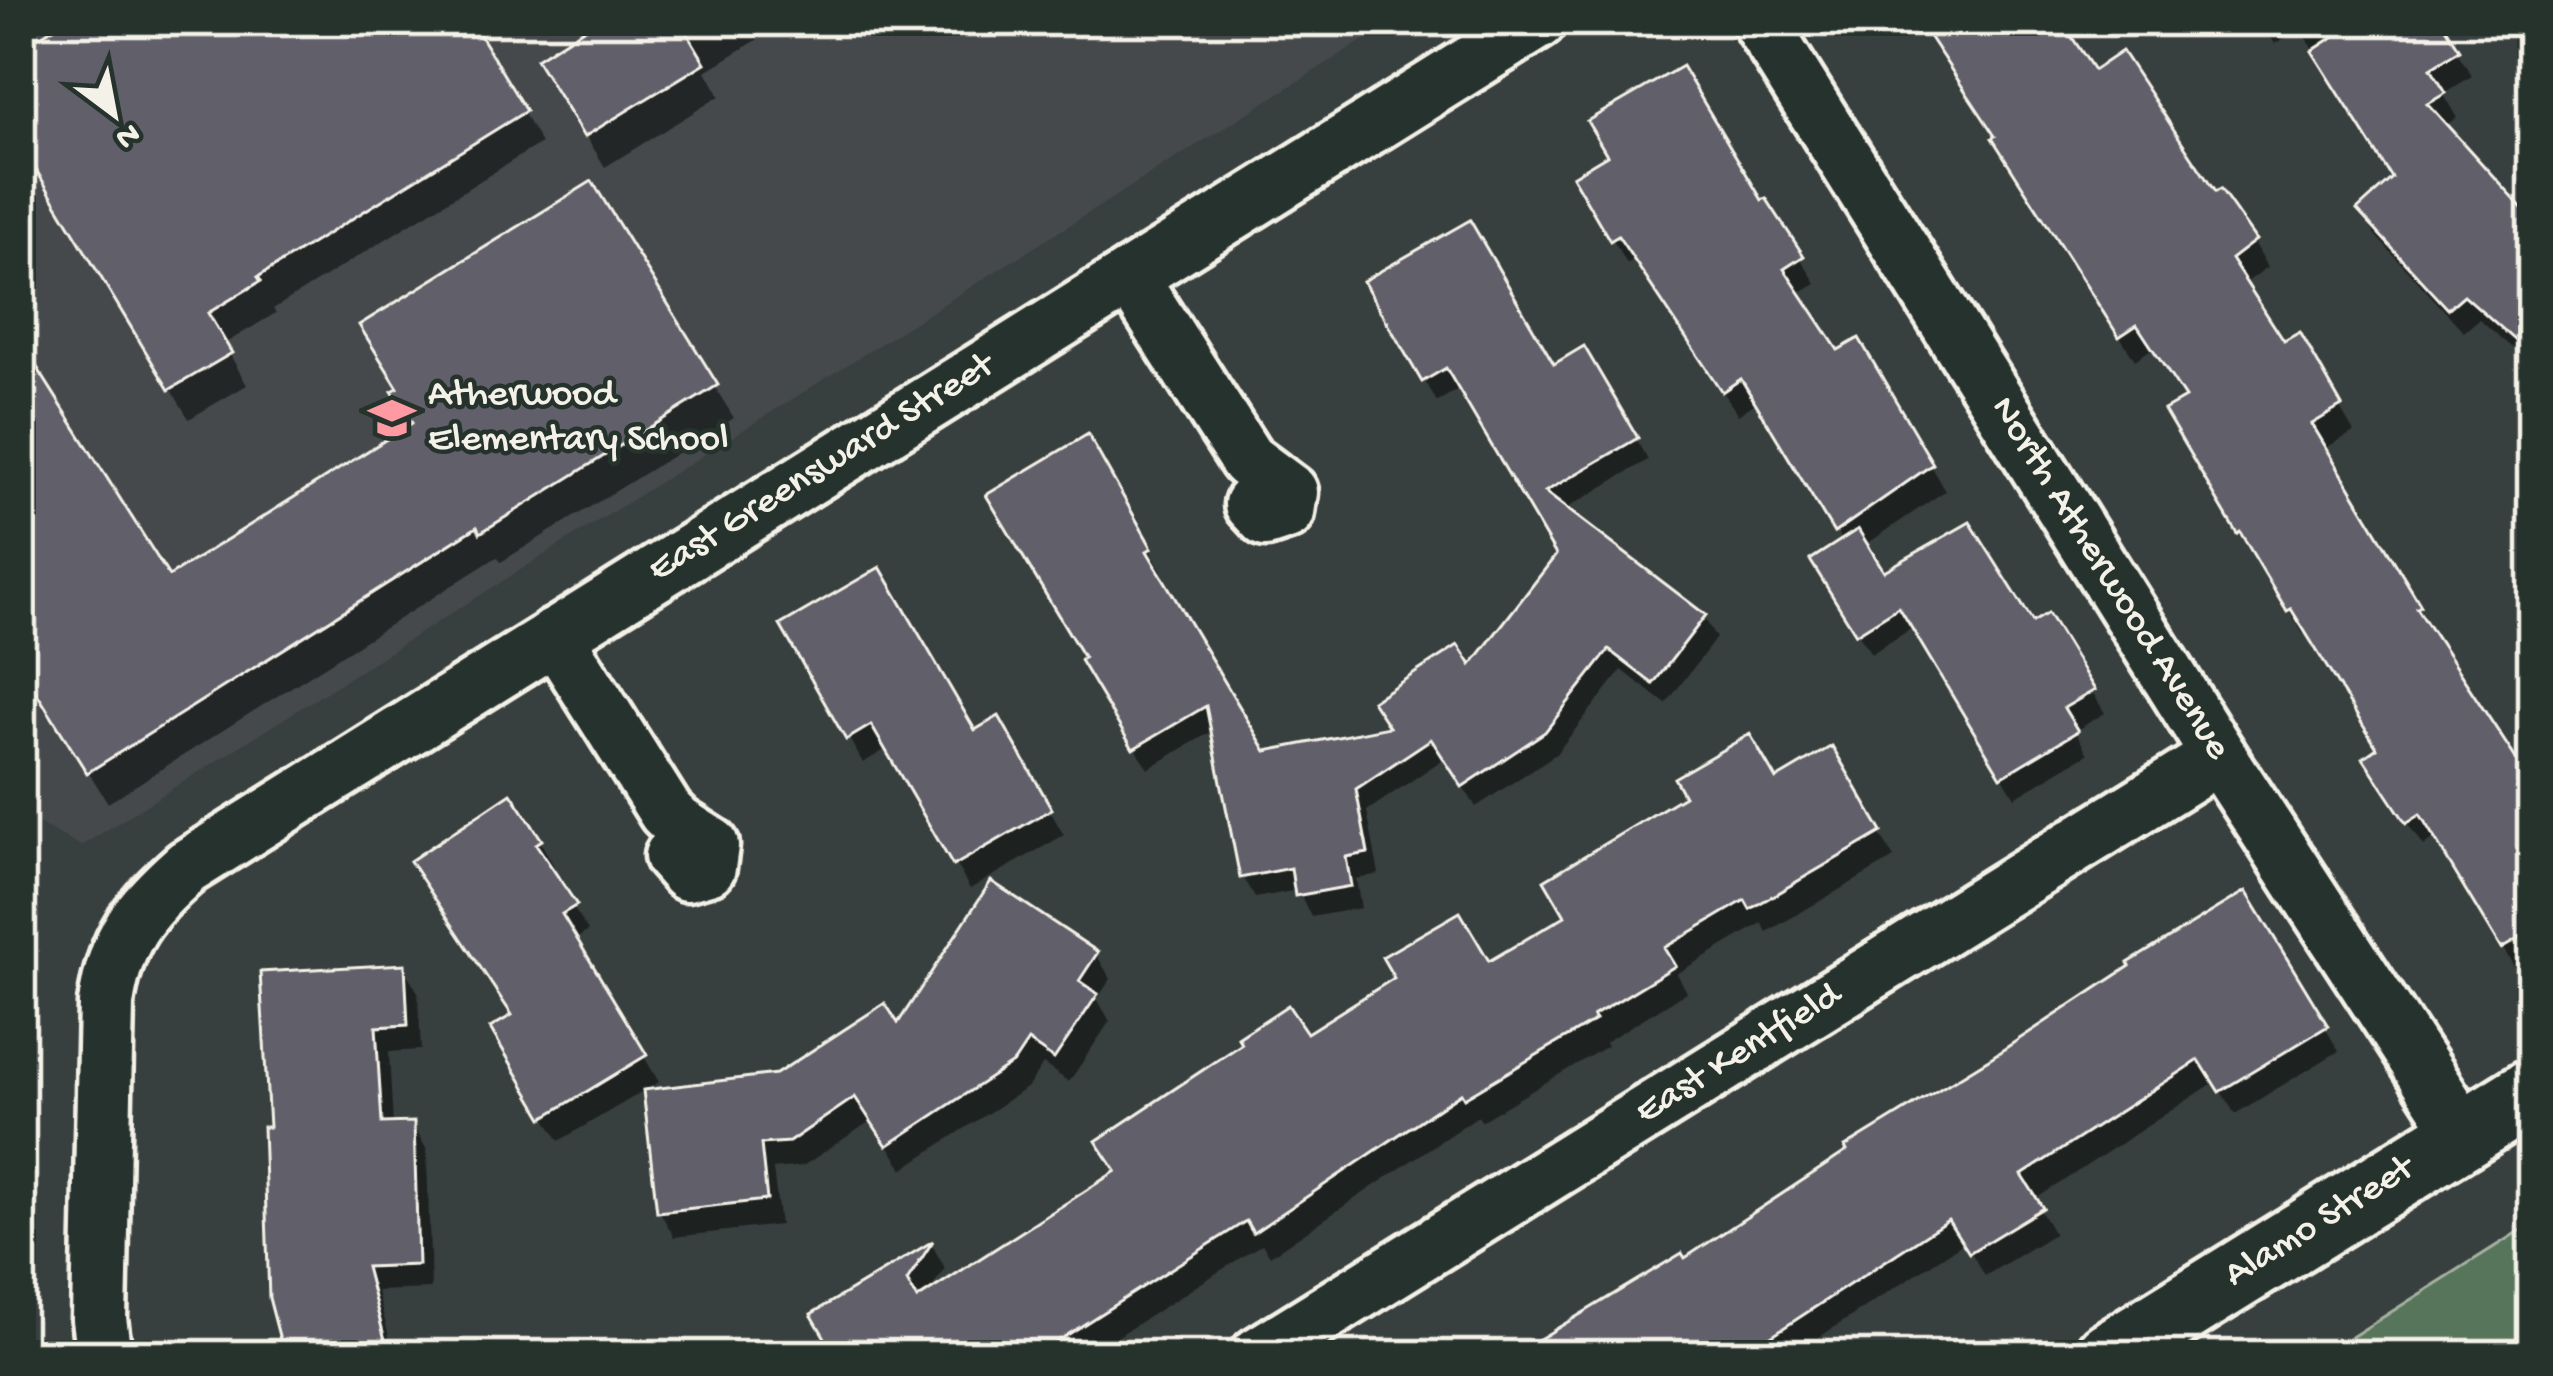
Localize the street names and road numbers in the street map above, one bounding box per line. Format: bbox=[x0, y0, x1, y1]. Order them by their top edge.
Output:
street label: East Greensward Street bbox=[641, 342, 1006, 594]
street label: North Atherwood Avenue bbox=[1978, 389, 2240, 770]
street label: East Kentfield bbox=[1628, 972, 1853, 1136]
street label: Alamo Street bbox=[2217, 1145, 2426, 1299]

